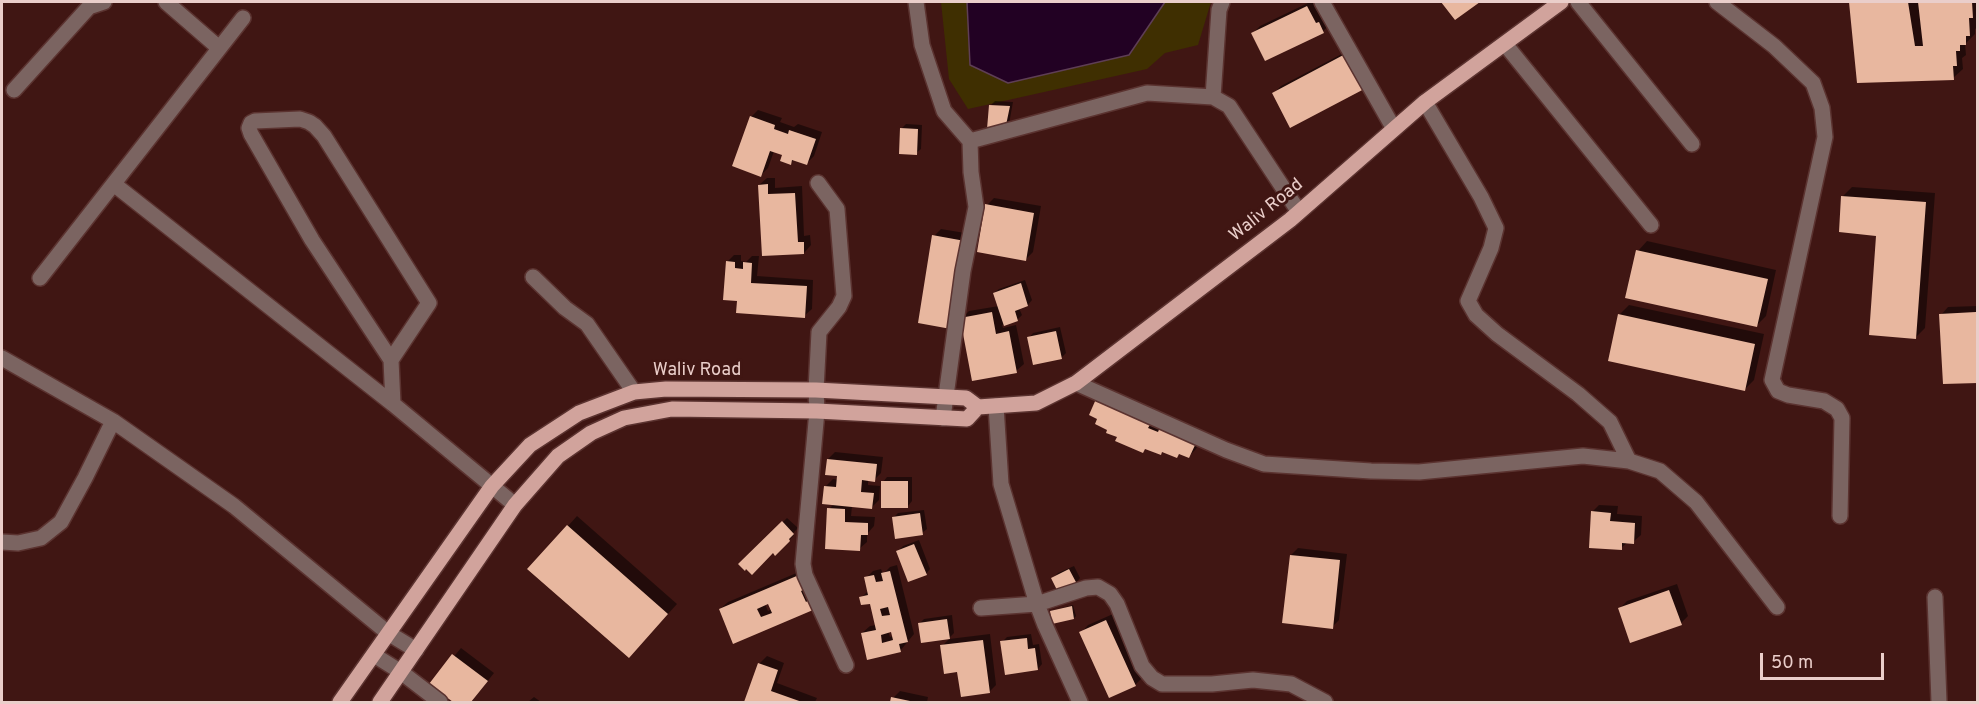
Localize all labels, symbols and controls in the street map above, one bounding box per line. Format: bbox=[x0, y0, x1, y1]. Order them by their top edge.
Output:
street label: Waliv Road bbox=[1226, 175, 1308, 247]
street label: Waliv Road bbox=[653, 360, 741, 382]
scale bar bbox=[1763, 641, 1888, 679]
text: 50 m bbox=[1771, 652, 1813, 675]

